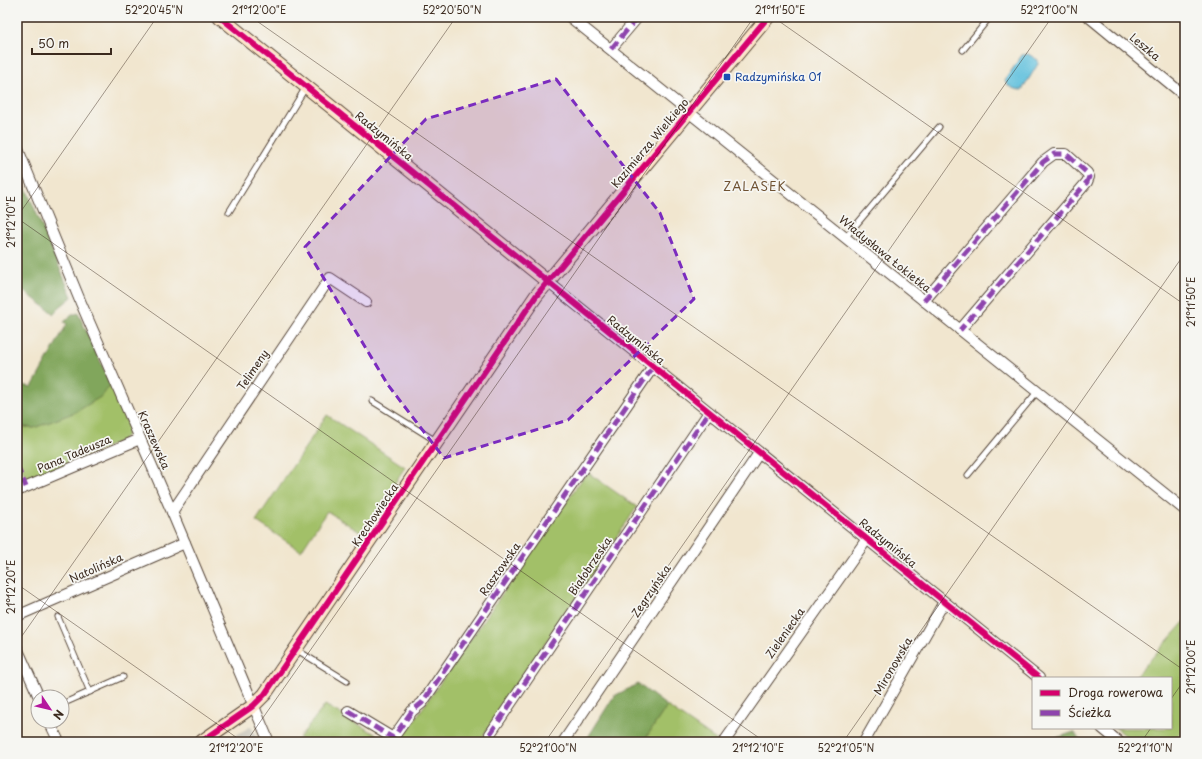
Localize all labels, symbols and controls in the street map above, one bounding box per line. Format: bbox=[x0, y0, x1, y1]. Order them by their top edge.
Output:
text: 52°20'45"N bbox=[125, 2, 183, 17]
text: 21°12'00"E bbox=[232, 2, 286, 17]
text: 52°20'50"N bbox=[422, 2, 482, 17]
text: 21°11'50"E bbox=[755, 2, 805, 17]
text: 52°21'00"N bbox=[1020, 2, 1078, 17]
street label: Leszka bbox=[1126, 29, 1164, 65]
scale bar bbox=[32, 30, 111, 56]
text: 50 m bbox=[38, 34, 69, 52]
place label: Radzymińska 01 bbox=[735, 68, 821, 85]
marker: Radzymińska 01 bbox=[722, 72, 732, 82]
street label: Kazimierza Wielkiego bbox=[607, 94, 692, 191]
street label: Radzymińska bbox=[352, 107, 417, 164]
district label: ZALASEK bbox=[723, 177, 787, 195]
text: 21°12'10"E bbox=[3, 196, 18, 248]
street label: Władysława Łokietka bbox=[835, 211, 935, 296]
text: 21°11'50"E bbox=[1183, 277, 1198, 327]
street label: Radzymińska bbox=[604, 311, 669, 368]
street label: Telimeny bbox=[233, 346, 273, 394]
street label: Kraszewska bbox=[134, 408, 175, 472]
street label: Pana Tadeusza bbox=[34, 430, 113, 477]
street label: Krechowiecka bbox=[347, 479, 402, 550]
street label: Radzymińska bbox=[856, 514, 921, 571]
street label: Białobrzeska bbox=[564, 533, 616, 598]
street label: Rasztowska bbox=[475, 538, 524, 599]
street label: Natolińska bbox=[66, 548, 126, 587]
text: 21°12'20"E bbox=[3, 560, 18, 614]
street label: Zegrzyńska bbox=[627, 561, 675, 621]
street label: Zieleniecka bbox=[761, 604, 808, 662]
street label: Mironowska bbox=[869, 633, 916, 698]
text: 21°12'00"E bbox=[1183, 640, 1198, 694]
legend bbox=[1032, 677, 1172, 729]
text: Droga rowerowa bbox=[1068, 683, 1164, 701]
north arrow bbox=[30, 689, 70, 729]
text: Ścieżka bbox=[1068, 703, 1112, 721]
text: N bbox=[49, 707, 68, 724]
text: 21°12'20"E bbox=[209, 740, 263, 755]
text: 52°21'00"N bbox=[519, 740, 577, 755]
text: 21°12'10"E bbox=[732, 740, 784, 755]
text: 52°21'05"N bbox=[818, 740, 875, 755]
text: 52°21'10"N bbox=[1117, 740, 1173, 755]

